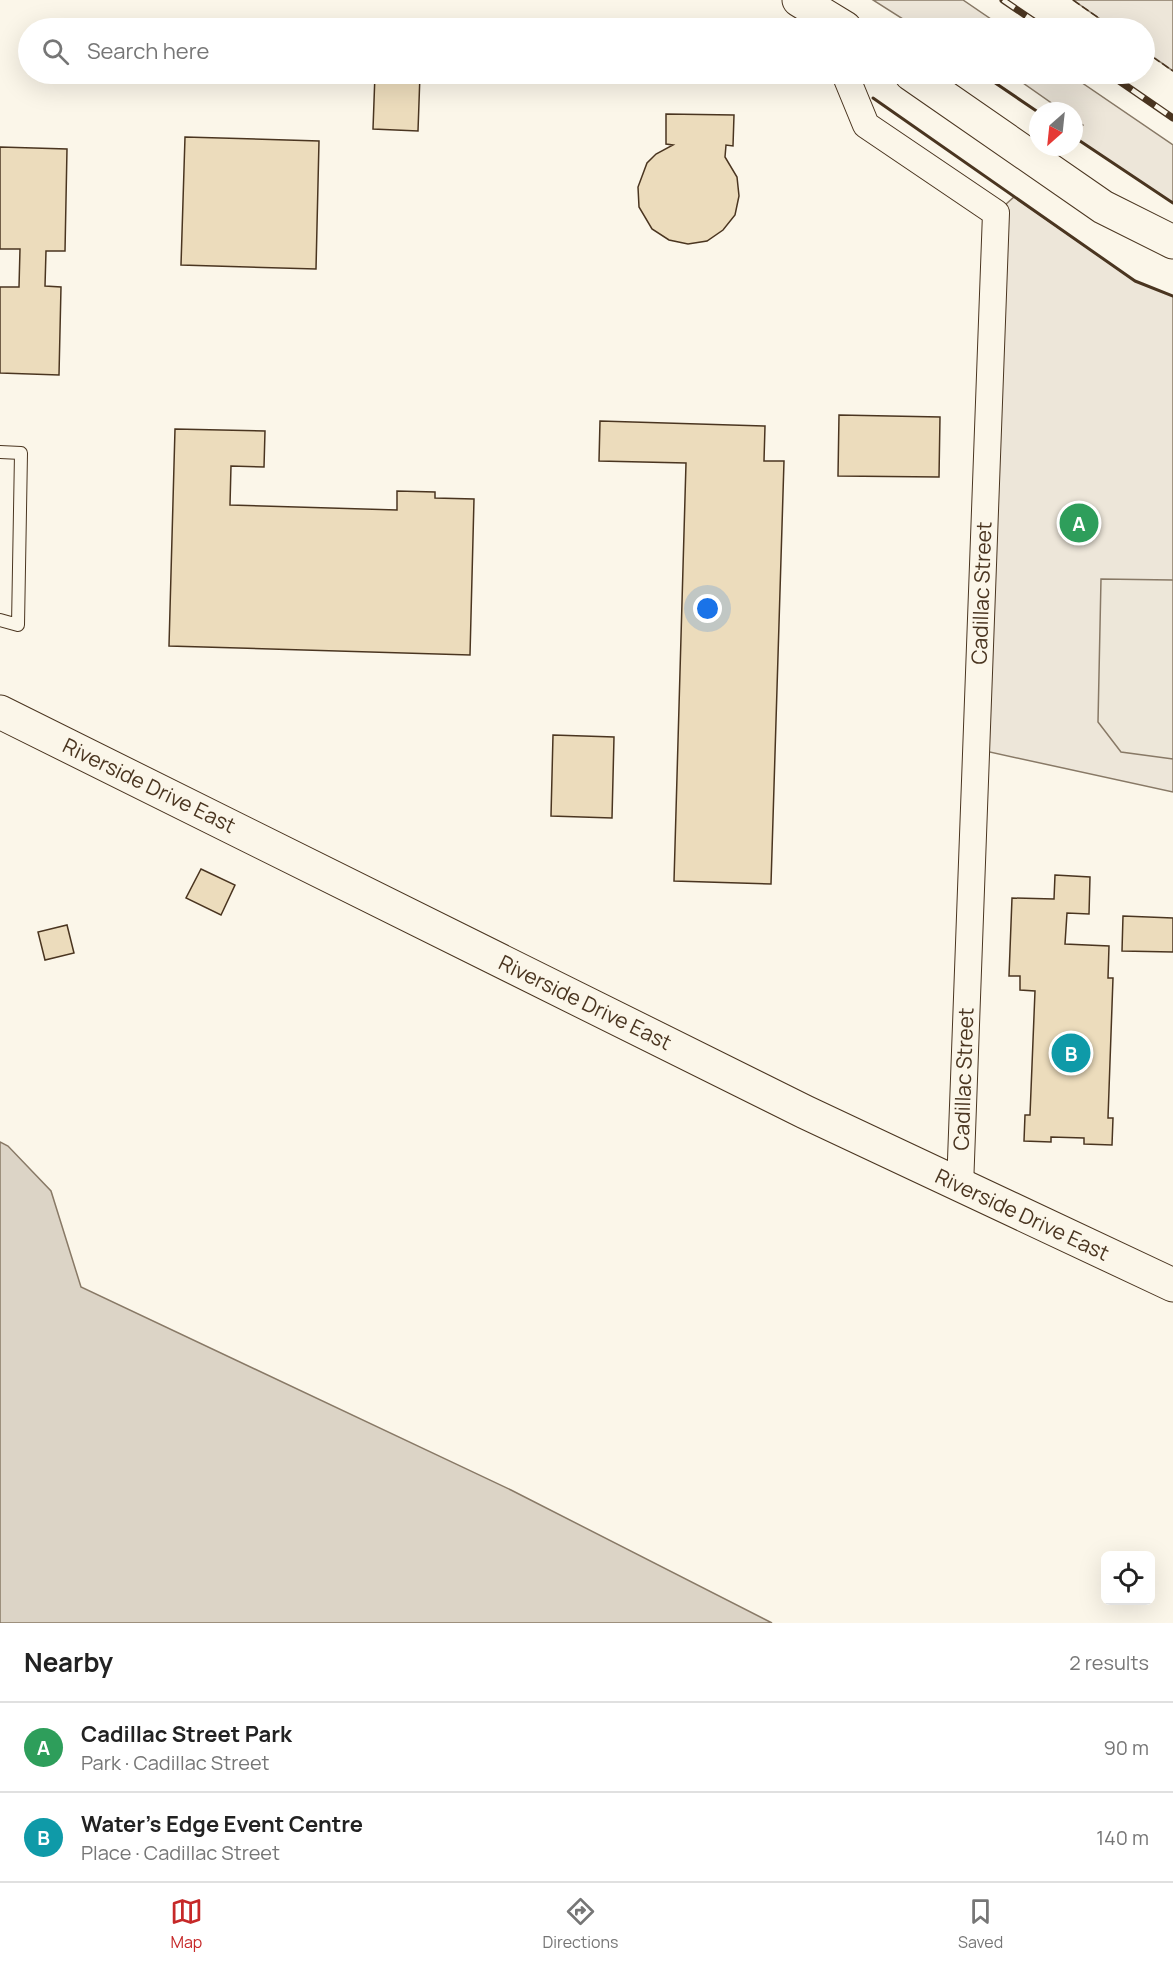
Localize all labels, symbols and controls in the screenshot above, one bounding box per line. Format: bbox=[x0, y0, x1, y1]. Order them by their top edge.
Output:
search box bbox=[18, 18, 1155, 84]
icon: search bbox=[39, 35, 72, 68]
text: Search here bbox=[87, 36, 209, 66]
north arrow bbox=[1029, 102, 1083, 156]
pin: A bbox=[1060, 500, 1098, 546]
street label: Cadillac Street bbox=[965, 521, 997, 665]
your location bbox=[693, 594, 722, 623]
street label: Riverside Drive East bbox=[58, 731, 241, 839]
street label: Riverside Drive East bbox=[494, 948, 677, 1056]
street label: Cadillac Street bbox=[947, 1007, 979, 1151]
pin: B bbox=[1052, 1030, 1090, 1076]
street label: Riverside Drive East bbox=[931, 1161, 1114, 1267]
map controls bbox=[1101, 1551, 1155, 1605]
button: locate bbox=[1101, 1551, 1155, 1605]
text: Nearby bbox=[24, 1644, 113, 1680]
text: 2 results bbox=[1069, 1649, 1149, 1676]
text: Cadillac Street Park bbox=[81, 1719, 292, 1749]
text: A bbox=[37, 1734, 50, 1761]
text: 90 m bbox=[1103, 1734, 1149, 1761]
text: Park · Cadillac Street bbox=[81, 1749, 270, 1776]
text: Water's Edge Event Centre bbox=[81, 1809, 363, 1839]
text: B bbox=[37, 1824, 50, 1851]
text: 140 m bbox=[1096, 1824, 1149, 1851]
text: Place · Cadillac Street bbox=[81, 1839, 280, 1866]
tab: Map bbox=[170, 1895, 203, 1953]
tab: Directions bbox=[543, 1895, 618, 1953]
tab: Saved bbox=[958, 1895, 1003, 1953]

